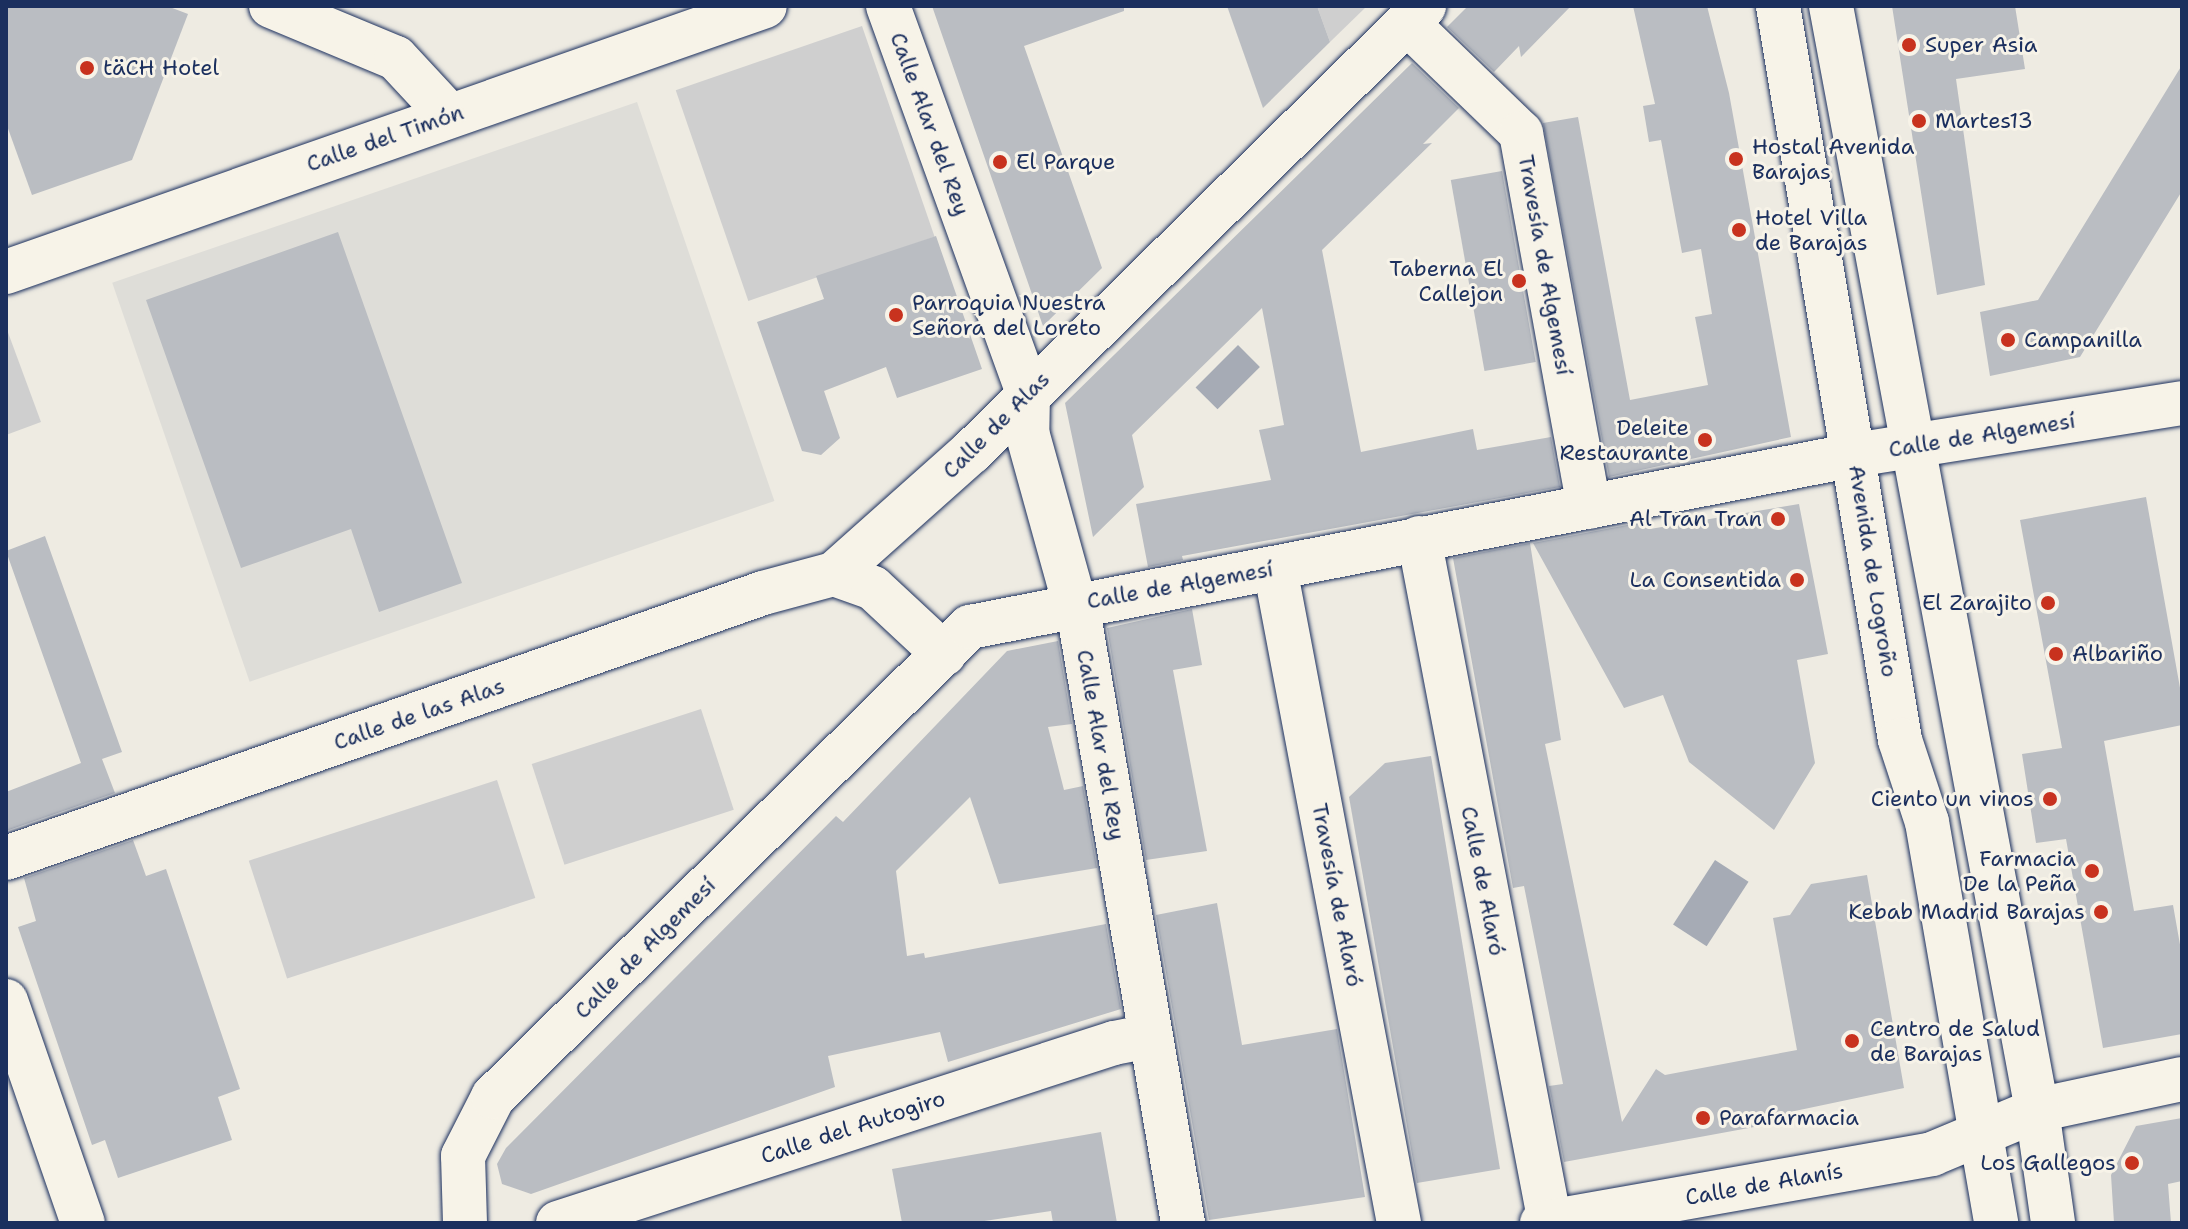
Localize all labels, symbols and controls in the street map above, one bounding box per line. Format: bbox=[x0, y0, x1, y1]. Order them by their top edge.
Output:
street label: Calle Alar del Rey bbox=[885, 29, 975, 219]
place label: Super Asia bbox=[1925, 32, 2037, 58]
marker: Super Asia bbox=[1900, 36, 1918, 54]
place label: täCH Hotel bbox=[103, 55, 219, 81]
marker: täCH Hotel bbox=[78, 59, 96, 77]
street label: Calle del Timón bbox=[303, 99, 467, 177]
place label: Martes13 bbox=[1935, 108, 2033, 134]
marker: Martes13 bbox=[1910, 112, 1928, 130]
place label: Hostal Avenida Barajas bbox=[1752, 133, 1914, 184]
place label: El Parque bbox=[1016, 149, 1116, 175]
marker: Hostal Avenida Barajas bbox=[1727, 150, 1745, 168]
marker: El Parque bbox=[991, 153, 1009, 171]
street label: Travesía de Algemesí bbox=[1513, 153, 1577, 377]
place label: Hotel Villa de Barajas bbox=[1755, 204, 1868, 256]
marker: Hotel Villa de Barajas bbox=[1730, 221, 1748, 239]
place label: Taberna El Callejon bbox=[1389, 255, 1503, 306]
marker: Taberna El Callejon bbox=[1510, 272, 1528, 290]
place label: Parroquia Nuestra Señora del Loreto bbox=[912, 289, 1106, 340]
marker: Parroquia Nuestra Señora del Loreto bbox=[887, 306, 905, 324]
place label: Campanilla bbox=[2024, 327, 2142, 353]
marker: Campanilla bbox=[1999, 331, 2017, 349]
street label: Calle de Alas bbox=[937, 366, 1055, 484]
street label: Calle de Algemesí bbox=[1887, 407, 2077, 463]
place label: Deleite Restaurante bbox=[1559, 414, 1689, 466]
marker: Deleite Restaurante bbox=[1696, 431, 1714, 449]
street label: Avenida de Logroño bbox=[1843, 463, 1903, 679]
place label: Al Tran Tran bbox=[1629, 506, 1762, 532]
marker: Al Tran Tran bbox=[1769, 510, 1787, 528]
street label: Calle de Algemesí bbox=[1085, 556, 1275, 614]
place label: La Consentida bbox=[1630, 567, 1781, 593]
marker: La Consentida bbox=[1788, 571, 1806, 589]
place label: El Zarajito bbox=[1922, 590, 2032, 616]
marker: El Zarajito bbox=[2039, 594, 2057, 612]
place label: Albariño bbox=[2072, 641, 2163, 667]
marker: Albariño bbox=[2047, 645, 2065, 663]
street label: Calle Alar del Rey bbox=[1071, 648, 1131, 842]
street label: Calle de las Alas bbox=[330, 672, 508, 756]
place label: Ciento un vinos bbox=[1871, 786, 2034, 812]
marker: Ciento un vinos bbox=[2041, 790, 2059, 808]
street label: Travesía de Alaró bbox=[1306, 801, 1368, 989]
street label: Calle de Alaró bbox=[1456, 804, 1510, 958]
place label: Farmacia De la Peña bbox=[1963, 845, 2076, 896]
marker: Farmacia De la Peña bbox=[2083, 862, 2101, 880]
street label: Calle de Algemesí bbox=[569, 872, 721, 1024]
place label: Kebab Madrid Barajas bbox=[1848, 899, 2085, 925]
marker: Kebab Madrid Barajas bbox=[2092, 903, 2110, 921]
place label: Centro de Salud de Barajas bbox=[1870, 1015, 2040, 1066]
marker: Centro de Salud de Barajas bbox=[1841, 1030, 1863, 1052]
street label: Calle del Autogiro bbox=[757, 1085, 949, 1169]
place label: Parafarmacia bbox=[1719, 1105, 1859, 1131]
marker: Parafarmacia bbox=[1694, 1109, 1712, 1127]
place label: Los Gallegos bbox=[1980, 1150, 2116, 1176]
marker: Los Gallegos bbox=[2123, 1154, 2141, 1172]
street label: Calle de Alanís bbox=[1683, 1157, 1845, 1211]

